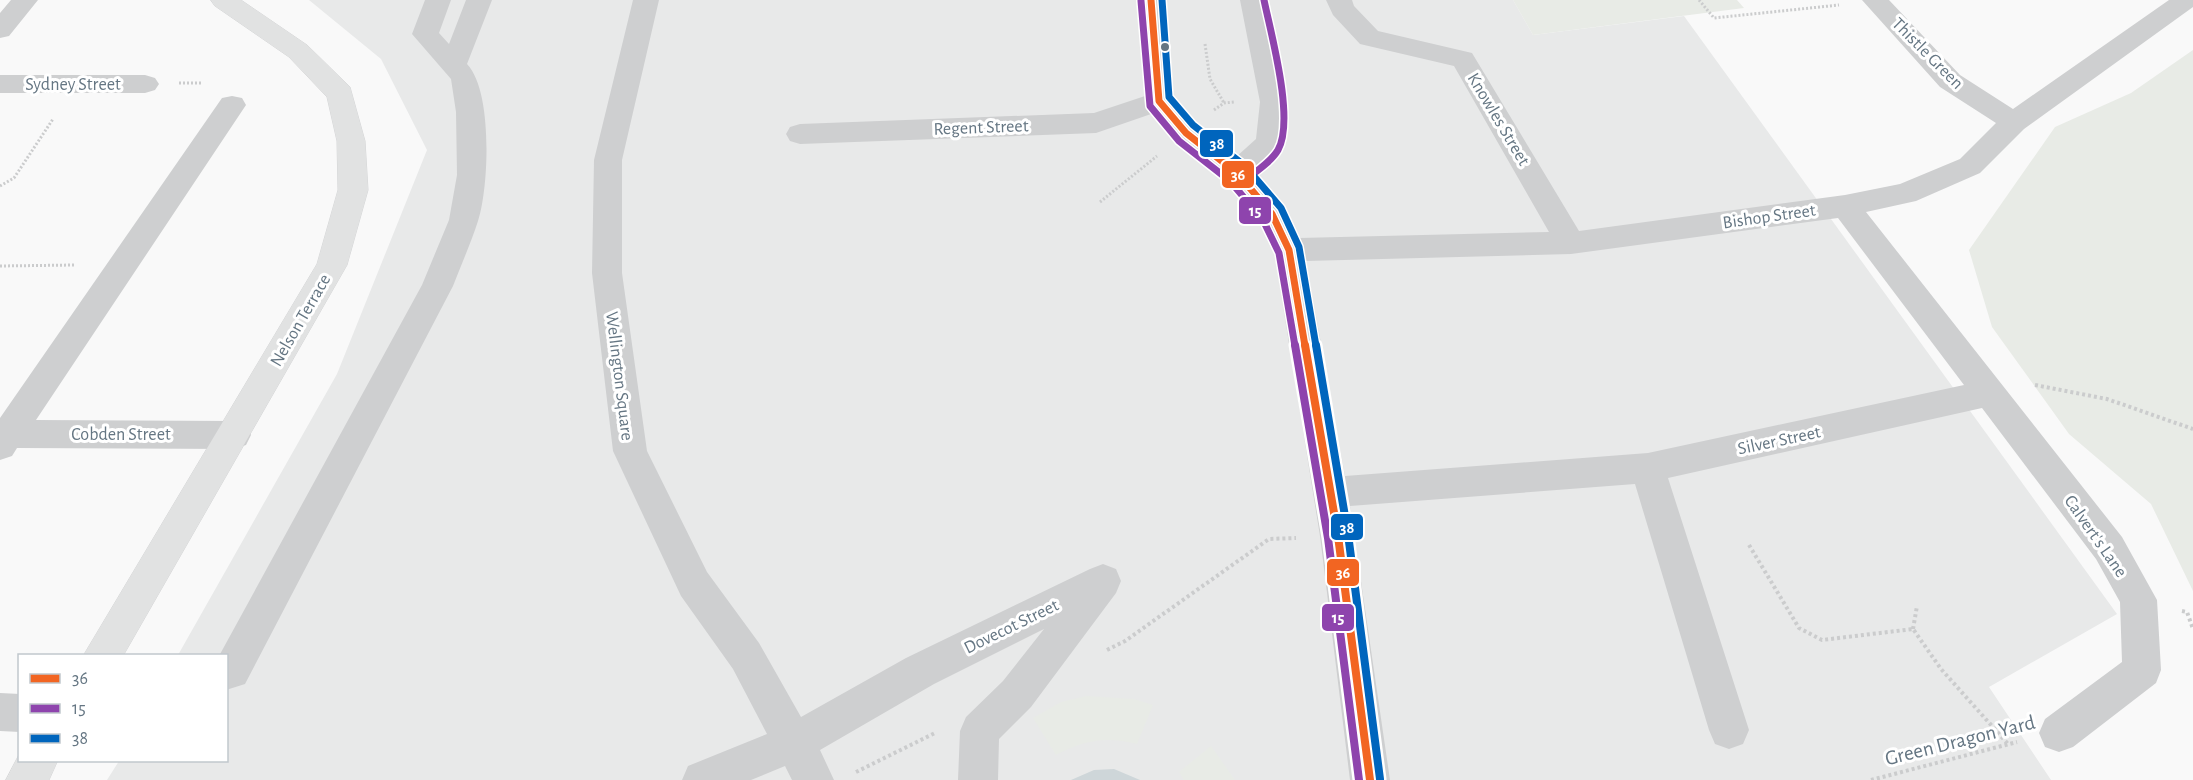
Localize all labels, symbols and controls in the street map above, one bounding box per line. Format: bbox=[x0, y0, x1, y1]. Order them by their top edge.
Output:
street label: Thistle Green bbox=[1888, 15, 1966, 93]
unlabelled marker bbox=[1159, 41, 1171, 53]
street label: Knowles Street bbox=[1464, 70, 1533, 169]
street label: Sydney Street bbox=[25, 76, 121, 94]
street label: Regent Street bbox=[933, 117, 1029, 139]
line badge: 38 bbox=[1199, 129, 1234, 158]
text: 38 bbox=[1210, 136, 1224, 152]
line badge: 36 bbox=[1221, 160, 1255, 189]
text: 36 bbox=[1231, 167, 1246, 183]
line badge: 15 bbox=[1238, 196, 1272, 225]
street label: Bishop Street bbox=[1722, 202, 1817, 232]
text: 15 bbox=[1249, 203, 1261, 219]
street label: Nelson Terrace bbox=[267, 271, 334, 370]
street label: Wellington Square bbox=[602, 311, 636, 442]
street label: Silver Street bbox=[1736, 423, 1822, 459]
street label: Cobden Street bbox=[71, 426, 171, 444]
street label: Calvert's Lane bbox=[2060, 492, 2130, 581]
line badge: 38 bbox=[1330, 513, 1364, 541]
text: 38 bbox=[1340, 520, 1354, 536]
line badge: 36 bbox=[1326, 558, 1360, 587]
text: 36 bbox=[1336, 565, 1351, 581]
street label: Dovecot Street bbox=[961, 596, 1062, 658]
line badge: 15 bbox=[1321, 603, 1355, 632]
text: 15 bbox=[1332, 610, 1344, 626]
legend bbox=[18, 654, 228, 762]
text: 36 bbox=[72, 670, 88, 688]
text: 15 bbox=[72, 700, 86, 718]
street label: Green Dragon Yard bbox=[1883, 712, 2037, 769]
text: 38 bbox=[72, 730, 88, 748]

